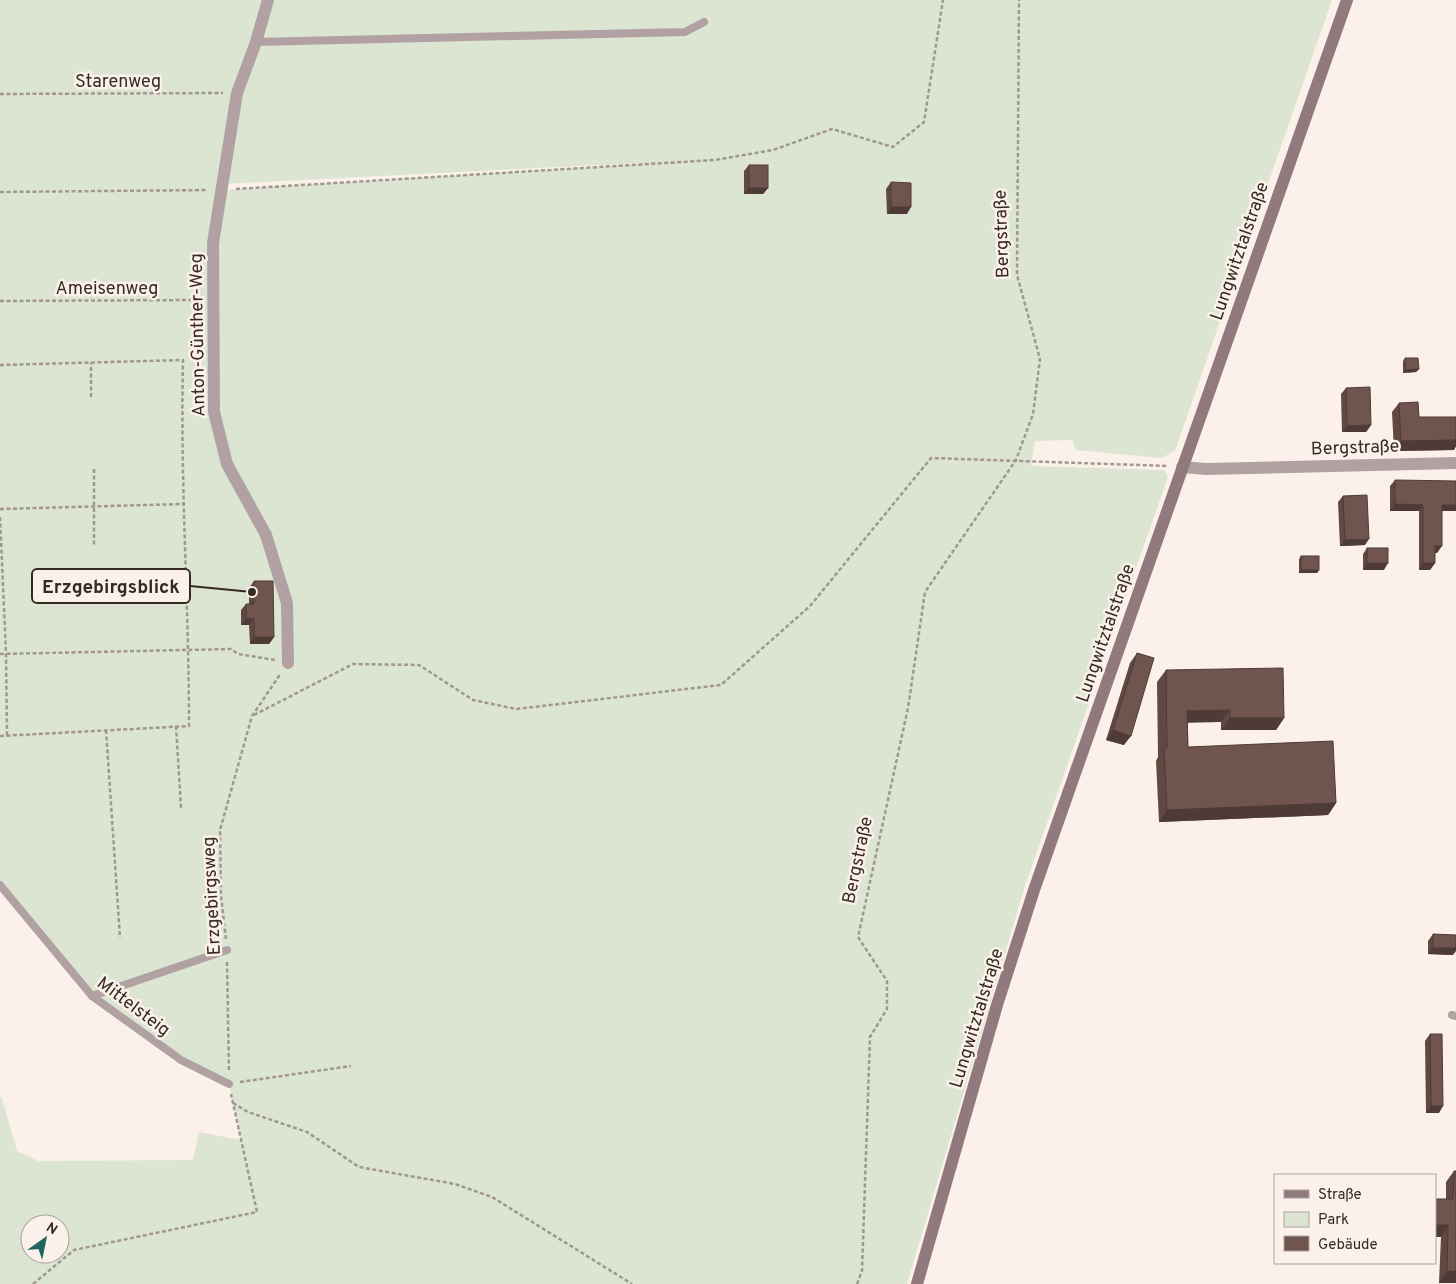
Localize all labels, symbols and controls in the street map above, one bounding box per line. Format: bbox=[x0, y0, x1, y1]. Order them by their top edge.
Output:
street label: Starenweg bbox=[75, 71, 161, 94]
street label: Lungwitztalstraße bbox=[1206, 179, 1275, 324]
street label: Bergstraße bbox=[989, 189, 1016, 279]
street label: Anton-Günther-Weg bbox=[186, 253, 211, 417]
street label: Ameisenweg bbox=[56, 278, 158, 301]
street label: Bergstraße bbox=[1310, 435, 1400, 462]
street label: Lungwitztalstraße bbox=[1072, 561, 1141, 706]
callout: Erzgebirgsblick bbox=[32, 569, 190, 603]
text: Erzgebirgsblick bbox=[42, 576, 180, 600]
street label: Bergstraße bbox=[838, 815, 879, 906]
street label: Erzgebirgsweg bbox=[198, 836, 227, 956]
street label: Lungwitztalstraße bbox=[945, 946, 1010, 1091]
street label: Mittelsteig bbox=[92, 972, 174, 1042]
legend bbox=[1274, 1174, 1436, 1264]
text: Straße bbox=[1318, 1186, 1362, 1205]
text: Park bbox=[1318, 1211, 1349, 1230]
north arrow bbox=[20, 1214, 70, 1264]
text: N bbox=[42, 1219, 60, 1239]
text: Gebäude bbox=[1318, 1236, 1378, 1255]

